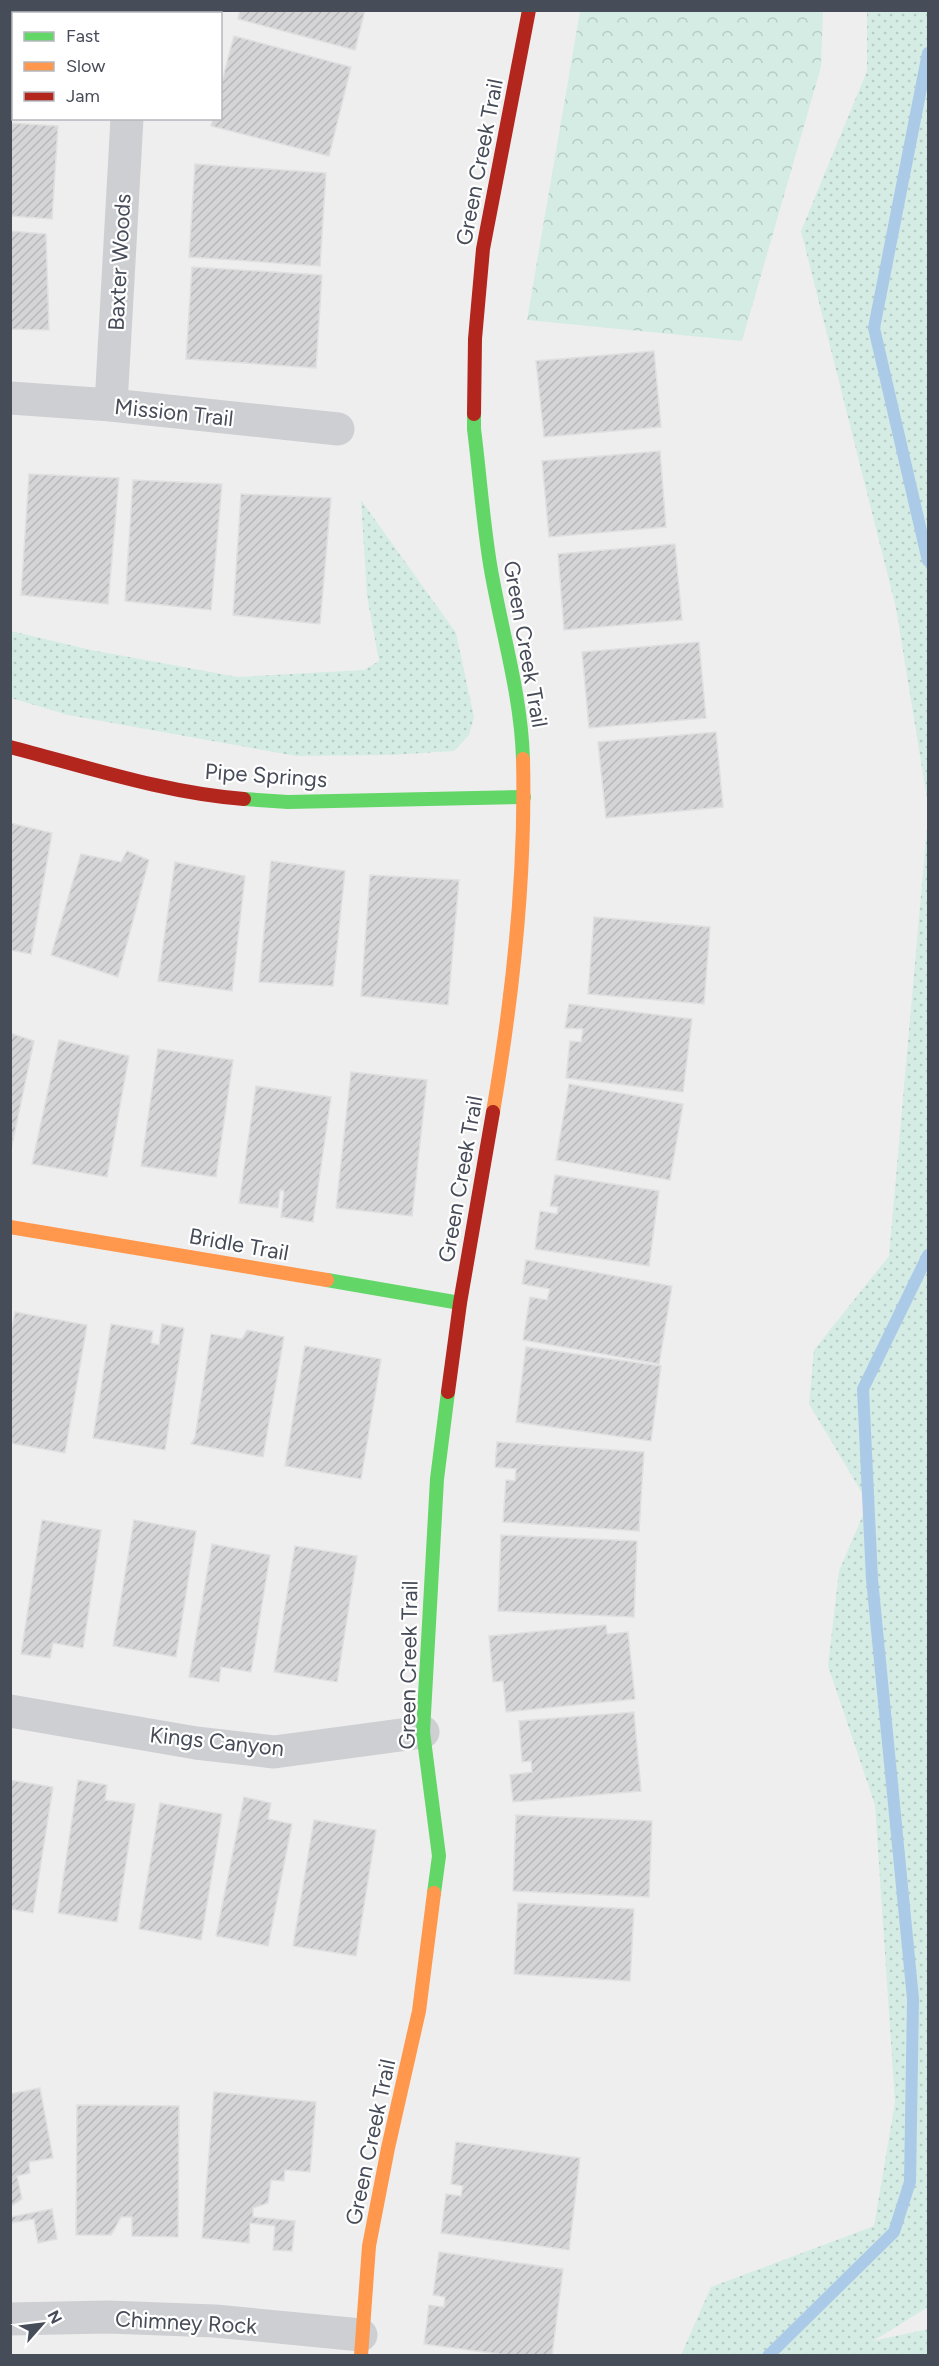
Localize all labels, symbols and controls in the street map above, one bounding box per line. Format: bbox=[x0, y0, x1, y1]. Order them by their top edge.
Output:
legend bbox=[12, 12, 222, 120]
text: Fast bbox=[66, 25, 100, 47]
text: Slow bbox=[66, 55, 105, 77]
street label: Green Creek Trail bbox=[450, 77, 509, 248]
text: Jam bbox=[66, 85, 100, 107]
street label: Baxter Woods bbox=[102, 193, 137, 331]
street label: Mission Trail bbox=[113, 393, 235, 432]
street label: Green Creek Trail bbox=[498, 559, 553, 730]
street label: Pipe Springs bbox=[204, 758, 328, 793]
street label: Green Creek Trail bbox=[433, 1094, 488, 1265]
street label: Bridle Trail bbox=[187, 1222, 291, 1267]
street label: Green Creek Trail bbox=[394, 1580, 423, 1750]
street label: Kings Canyon bbox=[148, 1721, 285, 1762]
street label: Green Creek Trail bbox=[340, 2057, 401, 2228]
north arrow bbox=[12, 2294, 72, 2354]
street label: Chimney Rock bbox=[114, 2305, 258, 2340]
text: N bbox=[44, 2307, 66, 2327]

